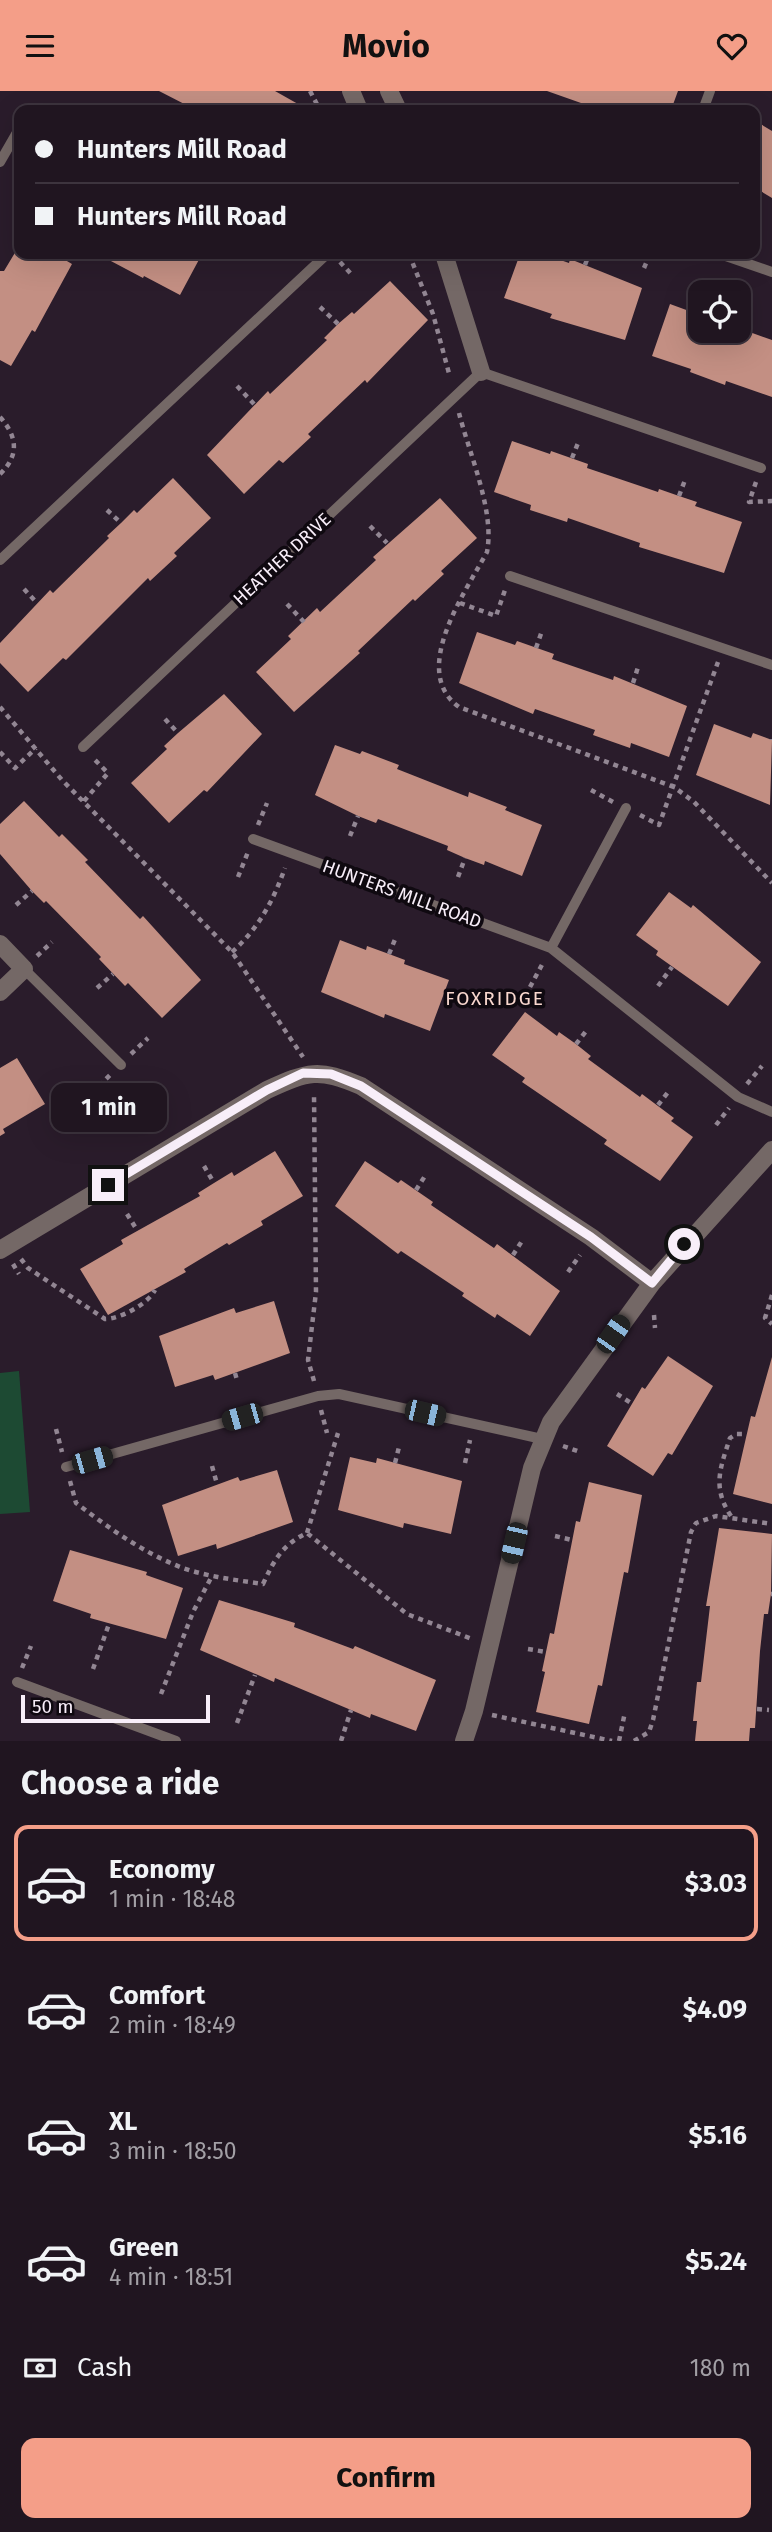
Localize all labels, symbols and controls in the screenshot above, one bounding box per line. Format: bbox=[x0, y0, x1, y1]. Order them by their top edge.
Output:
icon: menu bbox=[21, 27, 59, 65]
text: Movio bbox=[342, 27, 430, 65]
icon: heart bbox=[713, 27, 751, 65]
text: Hunters Mill Road bbox=[77, 134, 287, 165]
text: Hunters Mill Road bbox=[77, 201, 287, 232]
map controls bbox=[688, 280, 751, 343]
button: locate bbox=[688, 280, 751, 343]
street label: HEATHER DRIVE bbox=[229, 508, 335, 610]
street label: HUNTERS MILL ROAD bbox=[319, 855, 485, 933]
district label: FOXRIDGE bbox=[445, 987, 545, 1010]
callout: 1 min bbox=[50, 1083, 166, 1133]
text: 1 min bbox=[81, 1093, 137, 1121]
route end bbox=[92, 1169, 124, 1201]
route start bbox=[668, 1228, 700, 1260]
car bbox=[593, 1311, 634, 1357]
car bbox=[403, 1398, 448, 1428]
car bbox=[219, 1401, 266, 1433]
car bbox=[69, 1444, 116, 1476]
car bbox=[500, 1520, 529, 1566]
scale bar bbox=[21, 1692, 210, 1724]
text: 50 m bbox=[32, 1695, 73, 1718]
text: Choose a ride bbox=[21, 1764, 219, 1802]
icon: car bbox=[25, 1852, 88, 1915]
text: Economy bbox=[109, 1854, 215, 1885]
text: $3.03 bbox=[685, 1868, 747, 1899]
text: 1 min · 18:48 bbox=[109, 1885, 235, 1913]
icon: car bbox=[25, 1978, 88, 2041]
text: Comfort bbox=[109, 1980, 205, 2011]
text: $4.09 bbox=[683, 1994, 747, 2025]
text: 2 min · 18:49 bbox=[109, 2011, 236, 2039]
icon: car bbox=[25, 2104, 88, 2167]
text: XL bbox=[109, 2106, 137, 2137]
text: $5.16 bbox=[688, 2120, 747, 2151]
text: 3 min · 18:50 bbox=[109, 2137, 237, 2165]
icon: car bbox=[25, 2230, 88, 2293]
text: Green bbox=[109, 2232, 179, 2263]
text: $5.24 bbox=[685, 2246, 747, 2277]
text: 4 min · 18:51 bbox=[109, 2263, 233, 2291]
icon: cash bbox=[21, 2349, 59, 2387]
text: Cash bbox=[77, 2352, 133, 2383]
text: 180 m bbox=[690, 2354, 751, 2382]
button: Confirm bbox=[21, 2438, 751, 2518]

